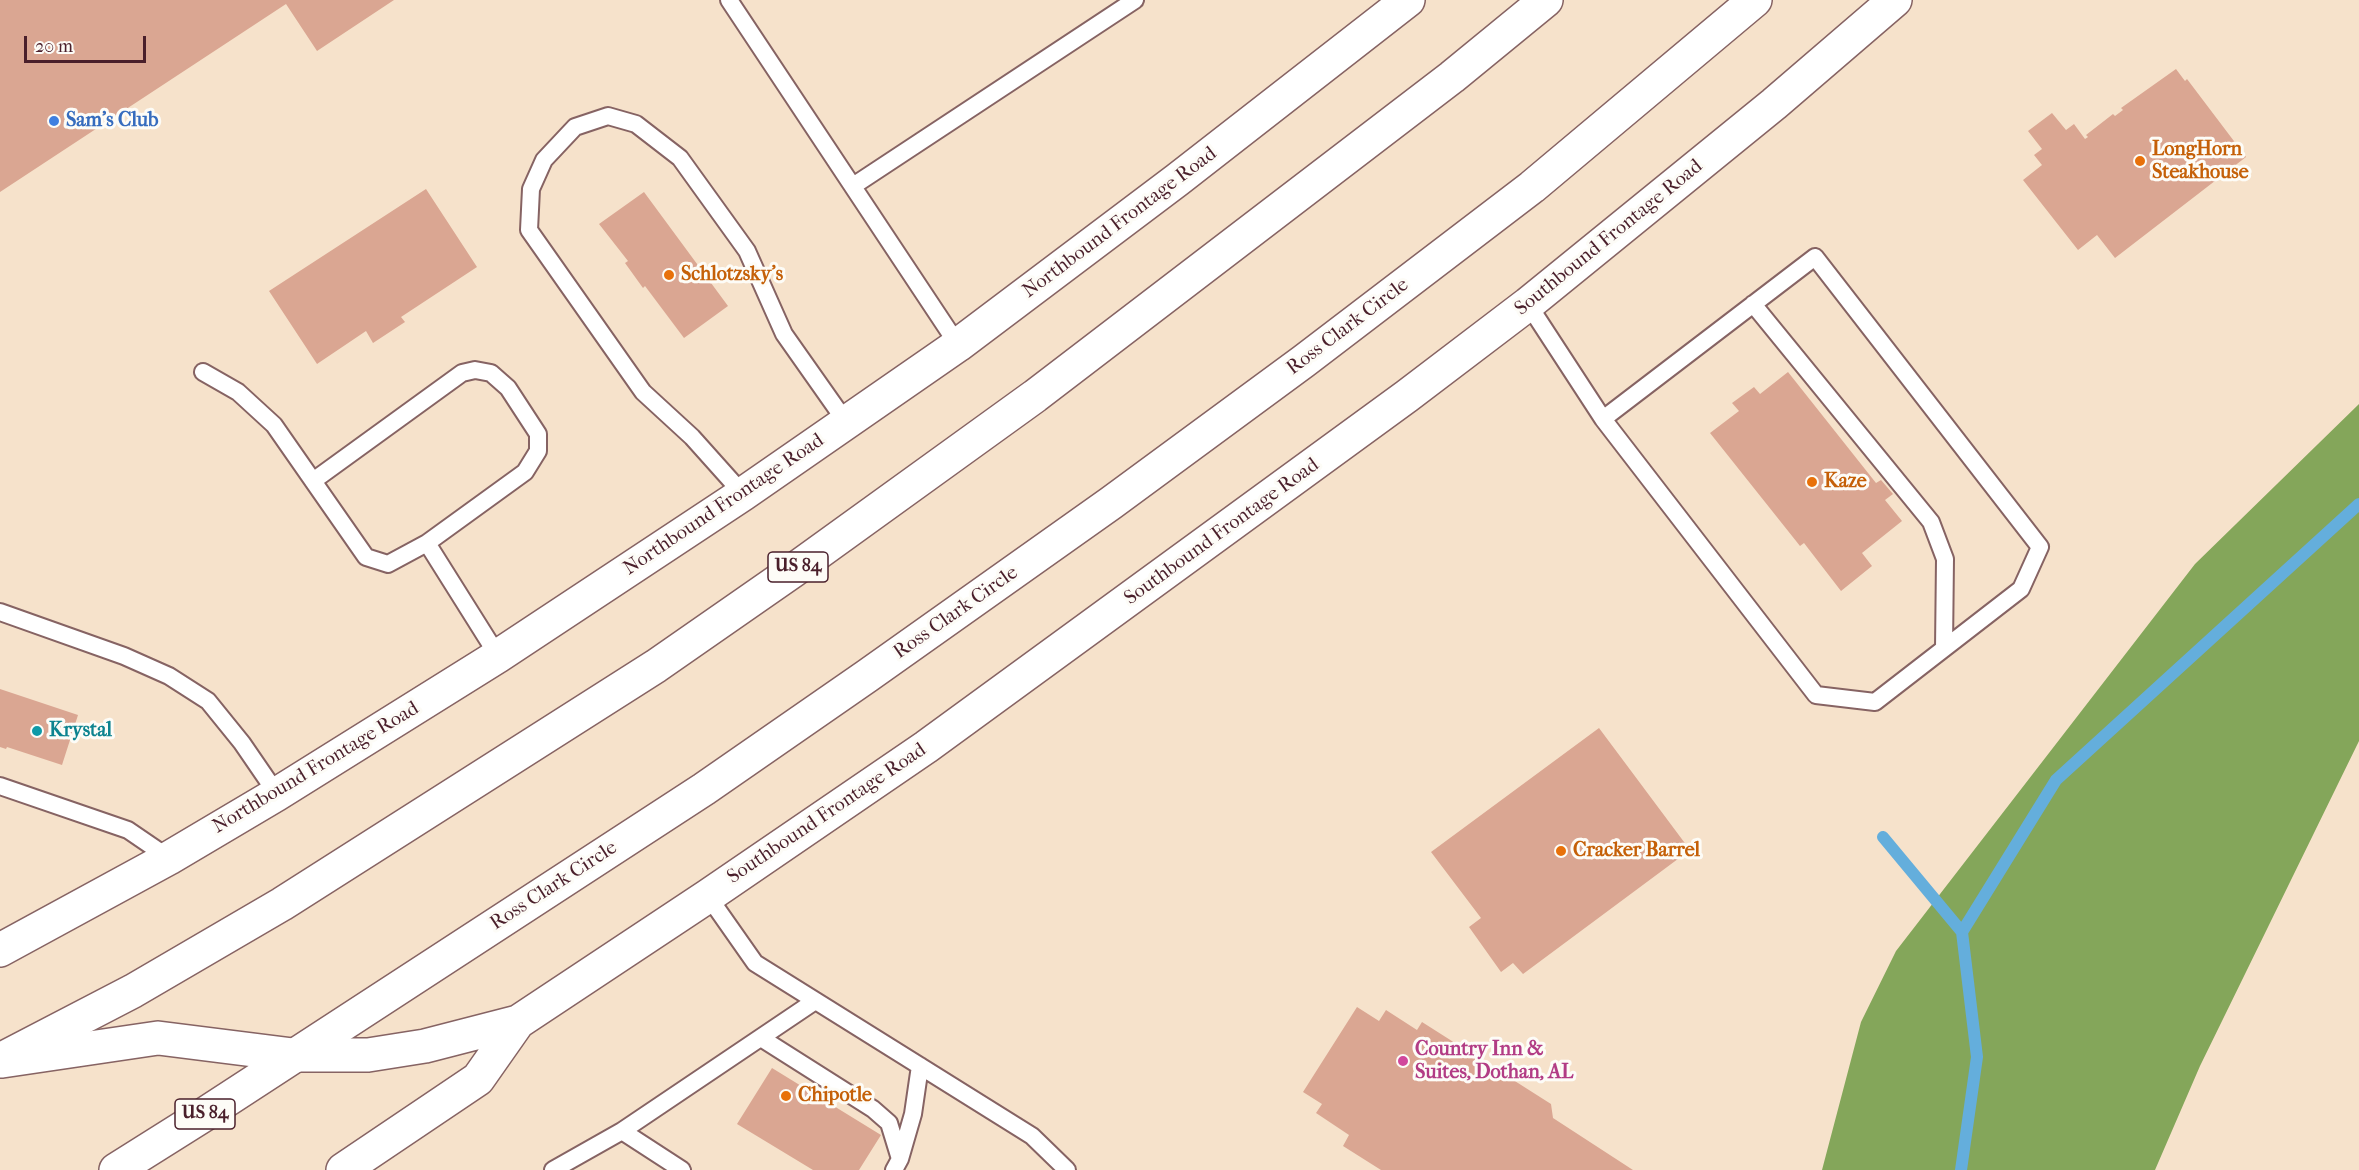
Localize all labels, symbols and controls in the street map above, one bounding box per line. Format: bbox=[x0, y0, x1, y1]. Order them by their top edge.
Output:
scale bar bbox=[27, 24, 148, 62]
text: 20 m bbox=[35, 36, 73, 57]
place label: Sam's Club bbox=[66, 109, 158, 133]
marker: Sam's Club bbox=[47, 114, 61, 128]
place label: LongHorn Steakhouse bbox=[2152, 138, 2249, 185]
street label: Northbound Frontage Road bbox=[1018, 142, 1222, 304]
marker: LongHorn Steakhouse bbox=[2133, 154, 2147, 168]
street label: Southbound Frontage Road bbox=[1510, 155, 1708, 321]
place label: Schlotzsky's bbox=[681, 263, 783, 287]
marker: Schlotzsky's bbox=[662, 268, 676, 282]
street label: Ross Clark Circle bbox=[1282, 273, 1414, 381]
street label: Northbound Frontage Road bbox=[619, 429, 829, 581]
street label: Southbound Frontage Road bbox=[1120, 453, 1324, 611]
place label: Kaze bbox=[1824, 470, 1867, 494]
marker: Kaze bbox=[1805, 475, 1819, 489]
road number: US 84 bbox=[768, 552, 828, 582]
street label: Ross Clark Circle bbox=[889, 561, 1023, 665]
street label: Northbound Frontage Road bbox=[208, 697, 424, 839]
place label: Krystal bbox=[49, 719, 112, 743]
marker: Krystal bbox=[30, 724, 44, 738]
street label: Southbound Frontage Road bbox=[723, 738, 931, 890]
street label: Ross Clark Circle bbox=[486, 836, 622, 936]
place label: Cracker Barrel bbox=[1573, 839, 1700, 863]
marker: Cracker Barrel bbox=[1554, 844, 1568, 858]
place label: Country Inn & Suites, Dothan, AL bbox=[1415, 1038, 1573, 1085]
marker: Country Inn & Suites, Dothan, AL bbox=[1396, 1054, 1410, 1068]
place label: Chipotle bbox=[798, 1084, 872, 1108]
marker: Chipotle bbox=[779, 1089, 793, 1103]
road number: US 84 bbox=[175, 1099, 235, 1129]

